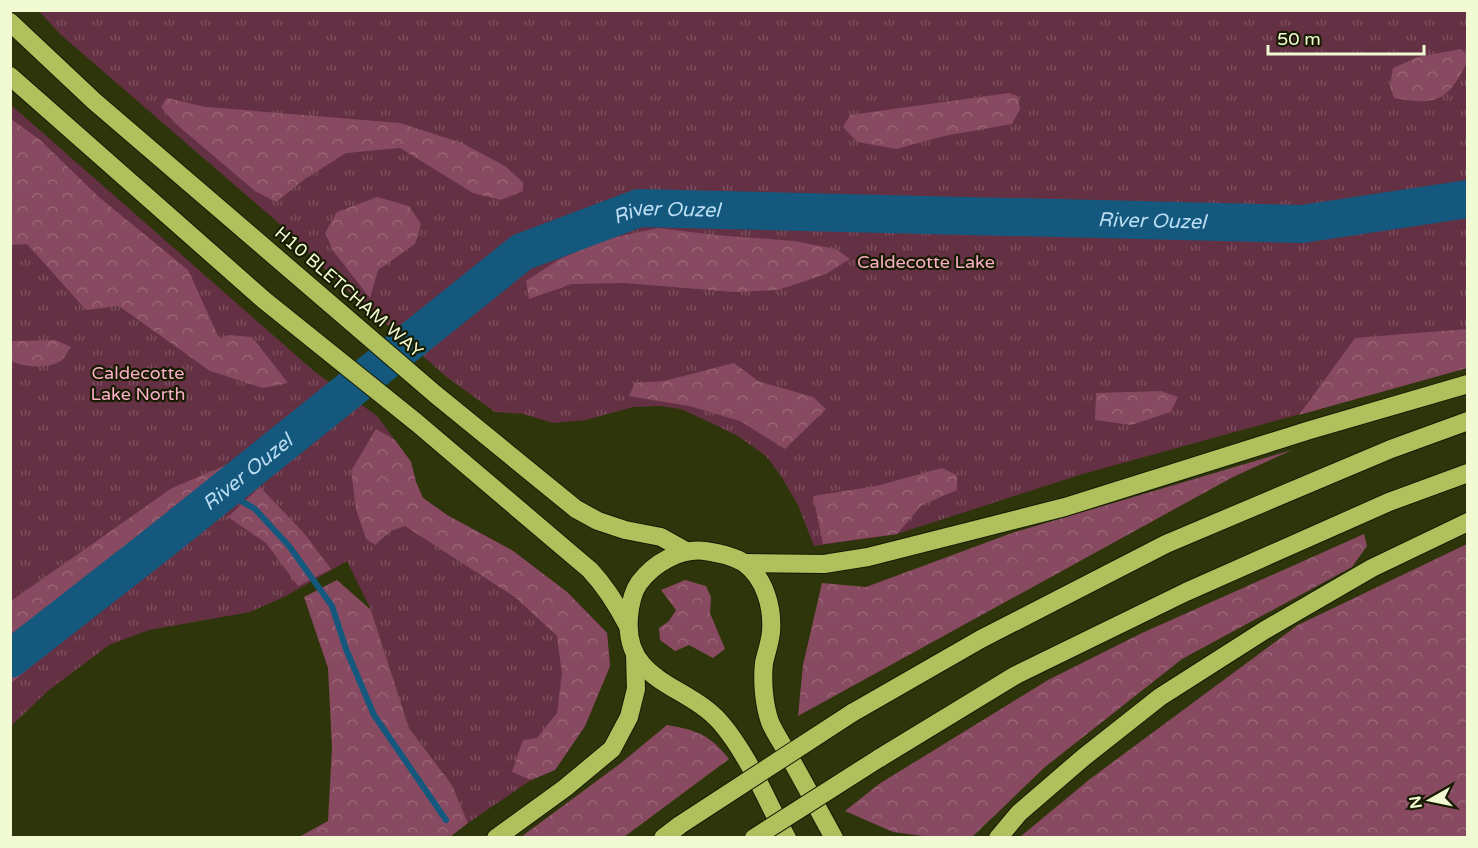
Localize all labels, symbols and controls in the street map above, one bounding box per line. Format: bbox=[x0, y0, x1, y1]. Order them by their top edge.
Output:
scale bar bbox=[1268, 18, 1424, 56]
text: 50 m bbox=[1277, 28, 1321, 50]
water label: River Ouzel bbox=[610, 196, 722, 230]
water label: River Ouzel bbox=[1097, 208, 1208, 235]
street label: H10 BLETCHAM WAY bbox=[270, 222, 428, 363]
park label: Caldecotte Lake bbox=[857, 251, 995, 273]
park label: Caldecotte Lake North bbox=[91, 362, 185, 405]
water label: River Ouzel bbox=[198, 428, 299, 516]
north arrow bbox=[1400, 770, 1460, 830]
text: N bbox=[1405, 794, 1427, 810]

